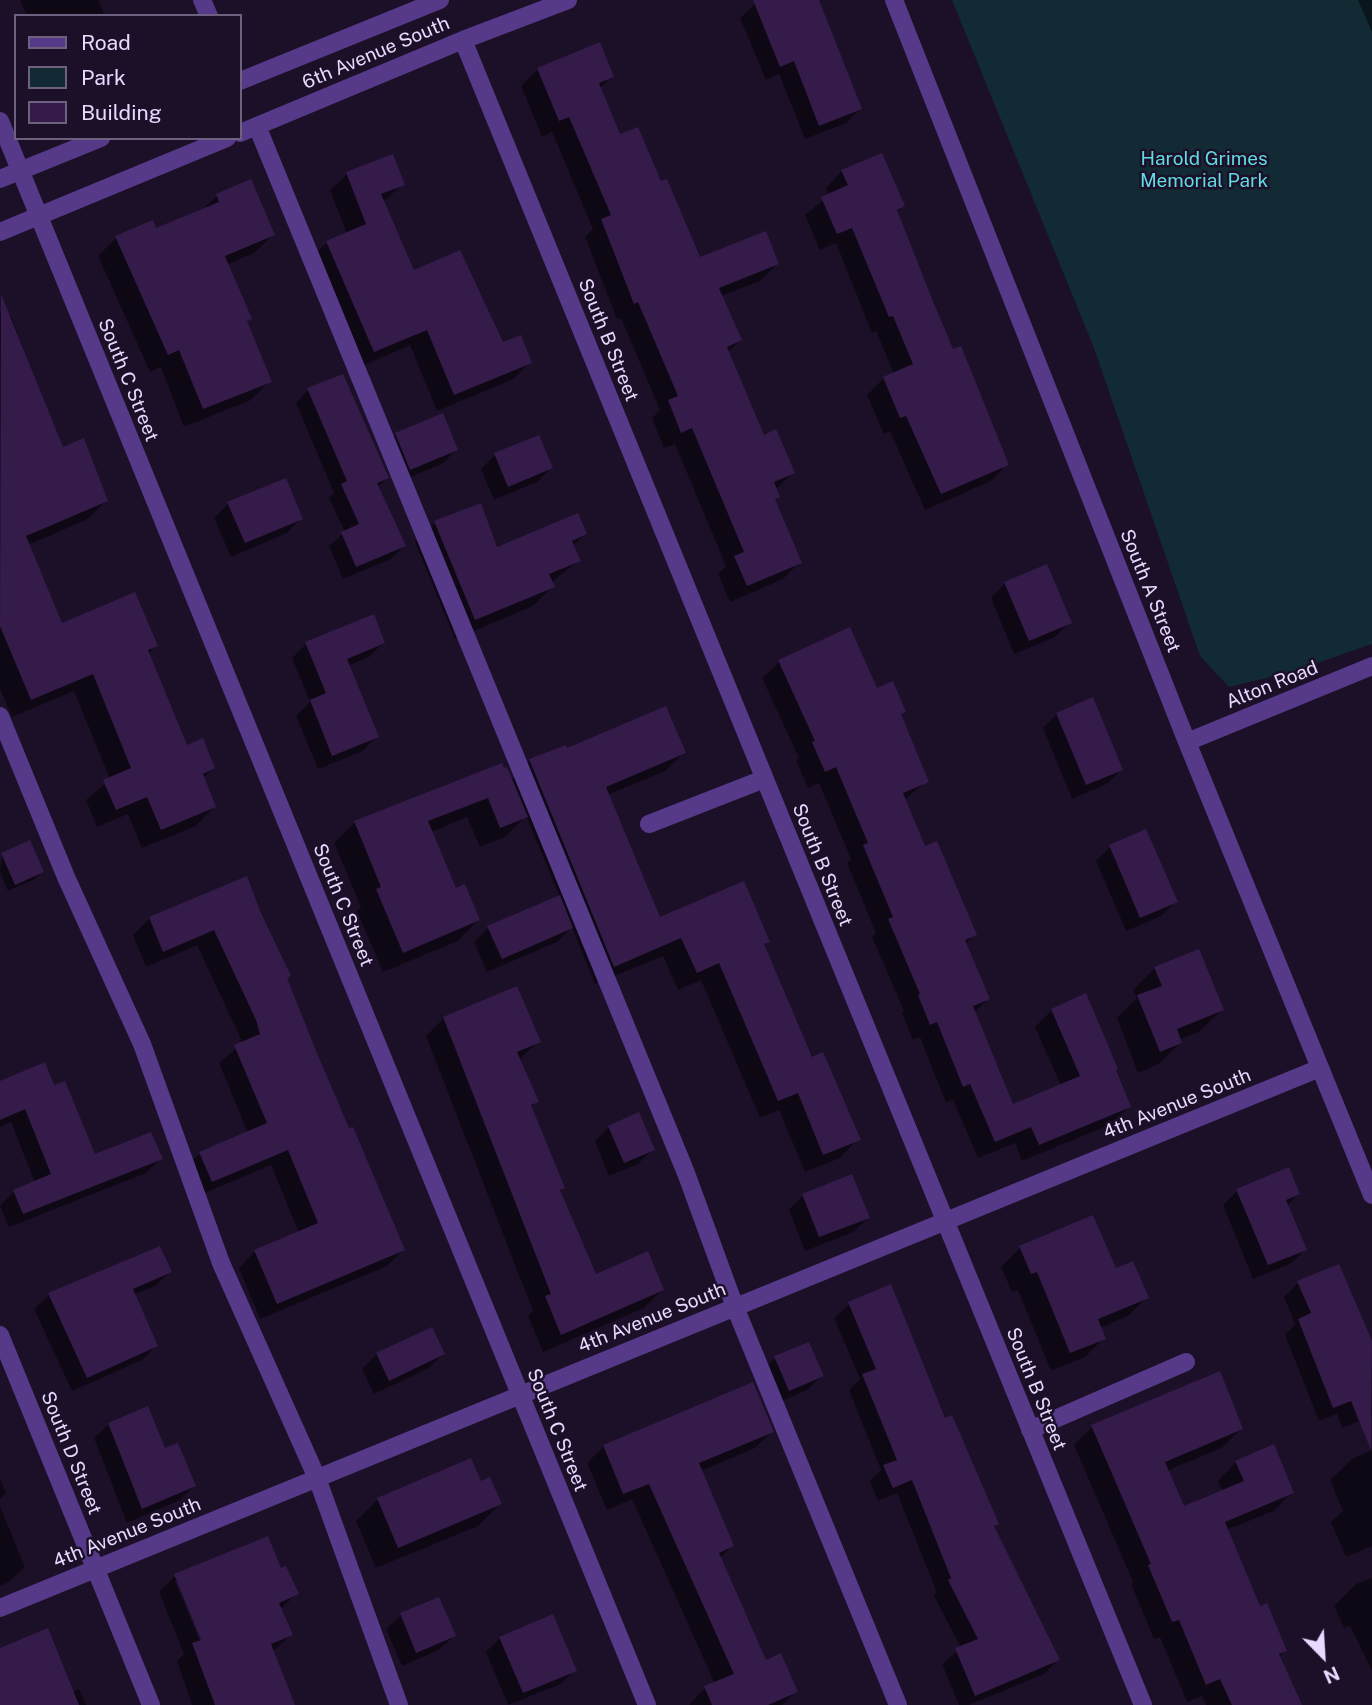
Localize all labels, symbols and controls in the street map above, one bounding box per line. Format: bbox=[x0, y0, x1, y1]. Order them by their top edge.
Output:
street label: 6th Avenue South bbox=[299, 12, 453, 94]
legend bbox=[14, 14, 242, 140]
text: Road bbox=[81, 30, 131, 55]
text: Park bbox=[81, 65, 126, 90]
text: Building bbox=[81, 100, 162, 125]
park label: Harold Grimes Memorial Park bbox=[1140, 148, 1268, 192]
street label: South B Street bbox=[573, 275, 643, 405]
street label: South C Street bbox=[93, 315, 163, 445]
street label: South A Street bbox=[1115, 526, 1185, 656]
street label: Alton Road bbox=[1223, 656, 1321, 714]
street label: South B Street bbox=[787, 800, 857, 930]
street label: South C Street bbox=[308, 840, 378, 970]
street label: 4th Avenue South bbox=[1100, 1064, 1254, 1144]
street label: 4th Avenue South bbox=[575, 1278, 729, 1358]
street label: South B Street bbox=[1001, 1324, 1071, 1454]
street label: South C Street bbox=[522, 1365, 592, 1495]
street label: South D Street bbox=[36, 1388, 106, 1518]
street label: 4th Avenue South bbox=[50, 1493, 204, 1573]
north arrow bbox=[1288, 1621, 1358, 1691]
text: N bbox=[1320, 1662, 1343, 1688]

